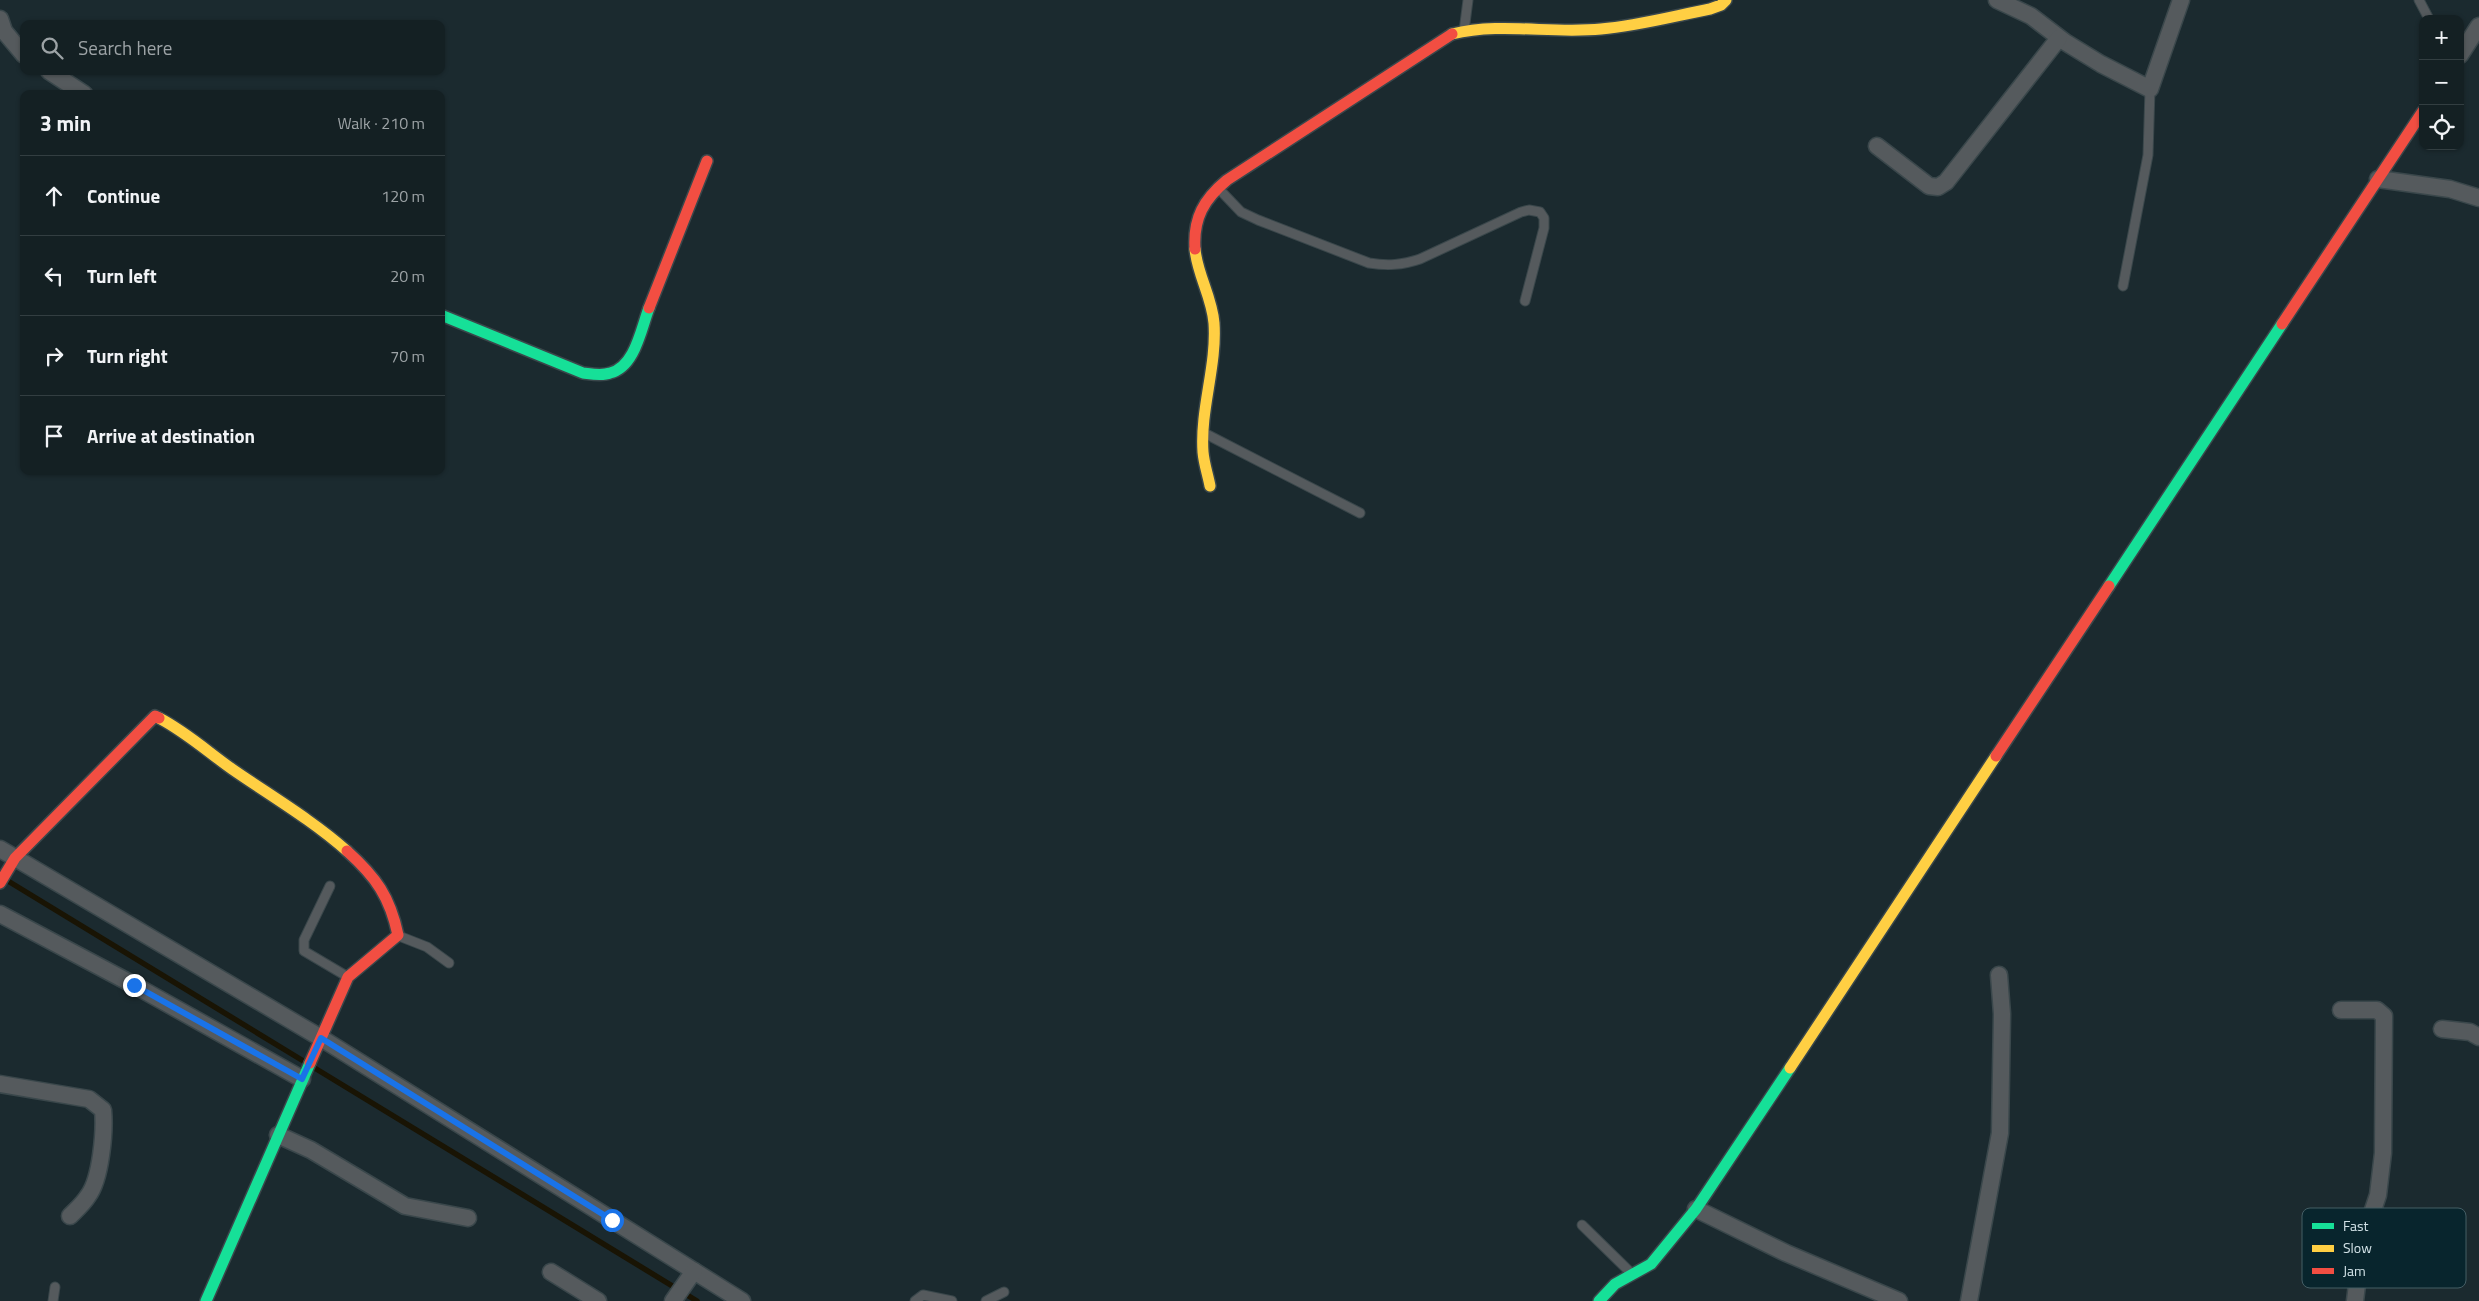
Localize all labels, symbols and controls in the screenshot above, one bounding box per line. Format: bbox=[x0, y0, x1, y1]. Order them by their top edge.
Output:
map controls bbox=[2419, 15, 2464, 150]
button: + bbox=[2419, 15, 2464, 60]
search box bbox=[20, 20, 445, 75]
text: Search here bbox=[78, 33, 172, 62]
icon: search bbox=[38, 34, 66, 62]
button: − bbox=[2419, 60, 2464, 105]
button: locate bbox=[2419, 105, 2464, 150]
text: 3 min bbox=[40, 107, 91, 139]
text: Walk · 210 m bbox=[337, 111, 425, 135]
text: Continue bbox=[87, 181, 160, 210]
icon: ahead bbox=[40, 182, 68, 210]
text: 120 m bbox=[381, 184, 425, 208]
text: Turn left bbox=[87, 261, 157, 290]
icon: left bbox=[40, 262, 68, 290]
text: 20 m bbox=[390, 264, 425, 288]
text: Turn right bbox=[87, 341, 168, 370]
icon: right bbox=[40, 342, 68, 370]
text: 70 m bbox=[390, 344, 425, 368]
text: Arrive at destination bbox=[87, 421, 255, 450]
icon: arrive bbox=[40, 422, 68, 450]
route end bbox=[123, 974, 146, 997]
legend bbox=[2302, 1208, 2466, 1288]
route start bbox=[601, 1209, 624, 1232]
text: Fast bbox=[2343, 1215, 2368, 1236]
text: Slow bbox=[2343, 1237, 2372, 1258]
text: Jam bbox=[2343, 1260, 2366, 1281]

